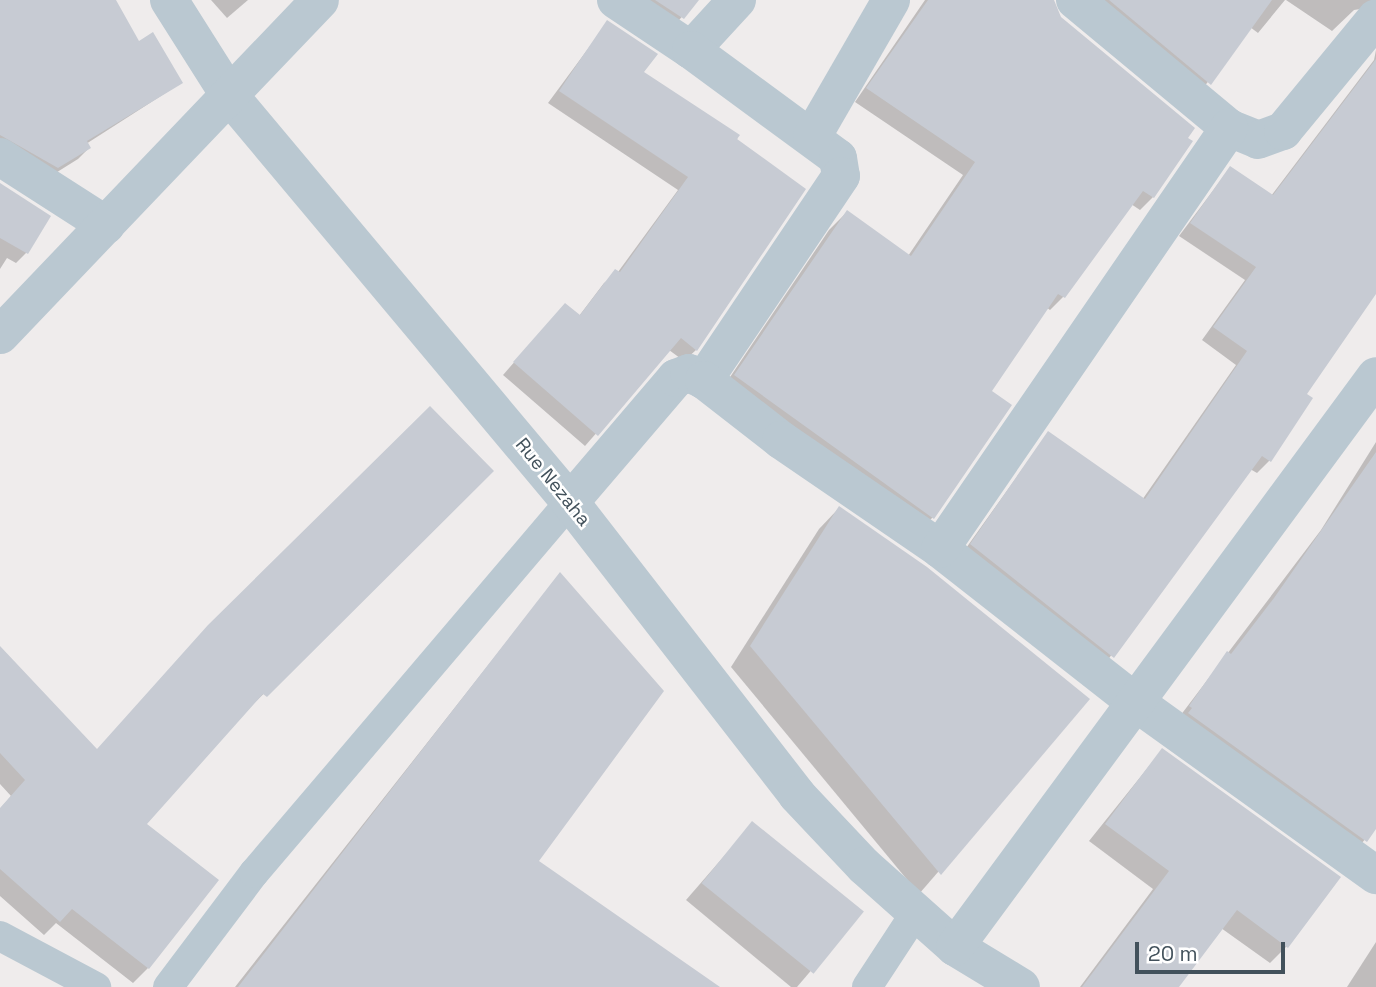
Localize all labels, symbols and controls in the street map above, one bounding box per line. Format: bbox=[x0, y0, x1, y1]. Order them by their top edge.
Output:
street label: Rue Nezaha bbox=[511, 433, 595, 531]
scale bar bbox=[1138, 928, 1288, 972]
text: 20 m bbox=[1148, 940, 1198, 967]

